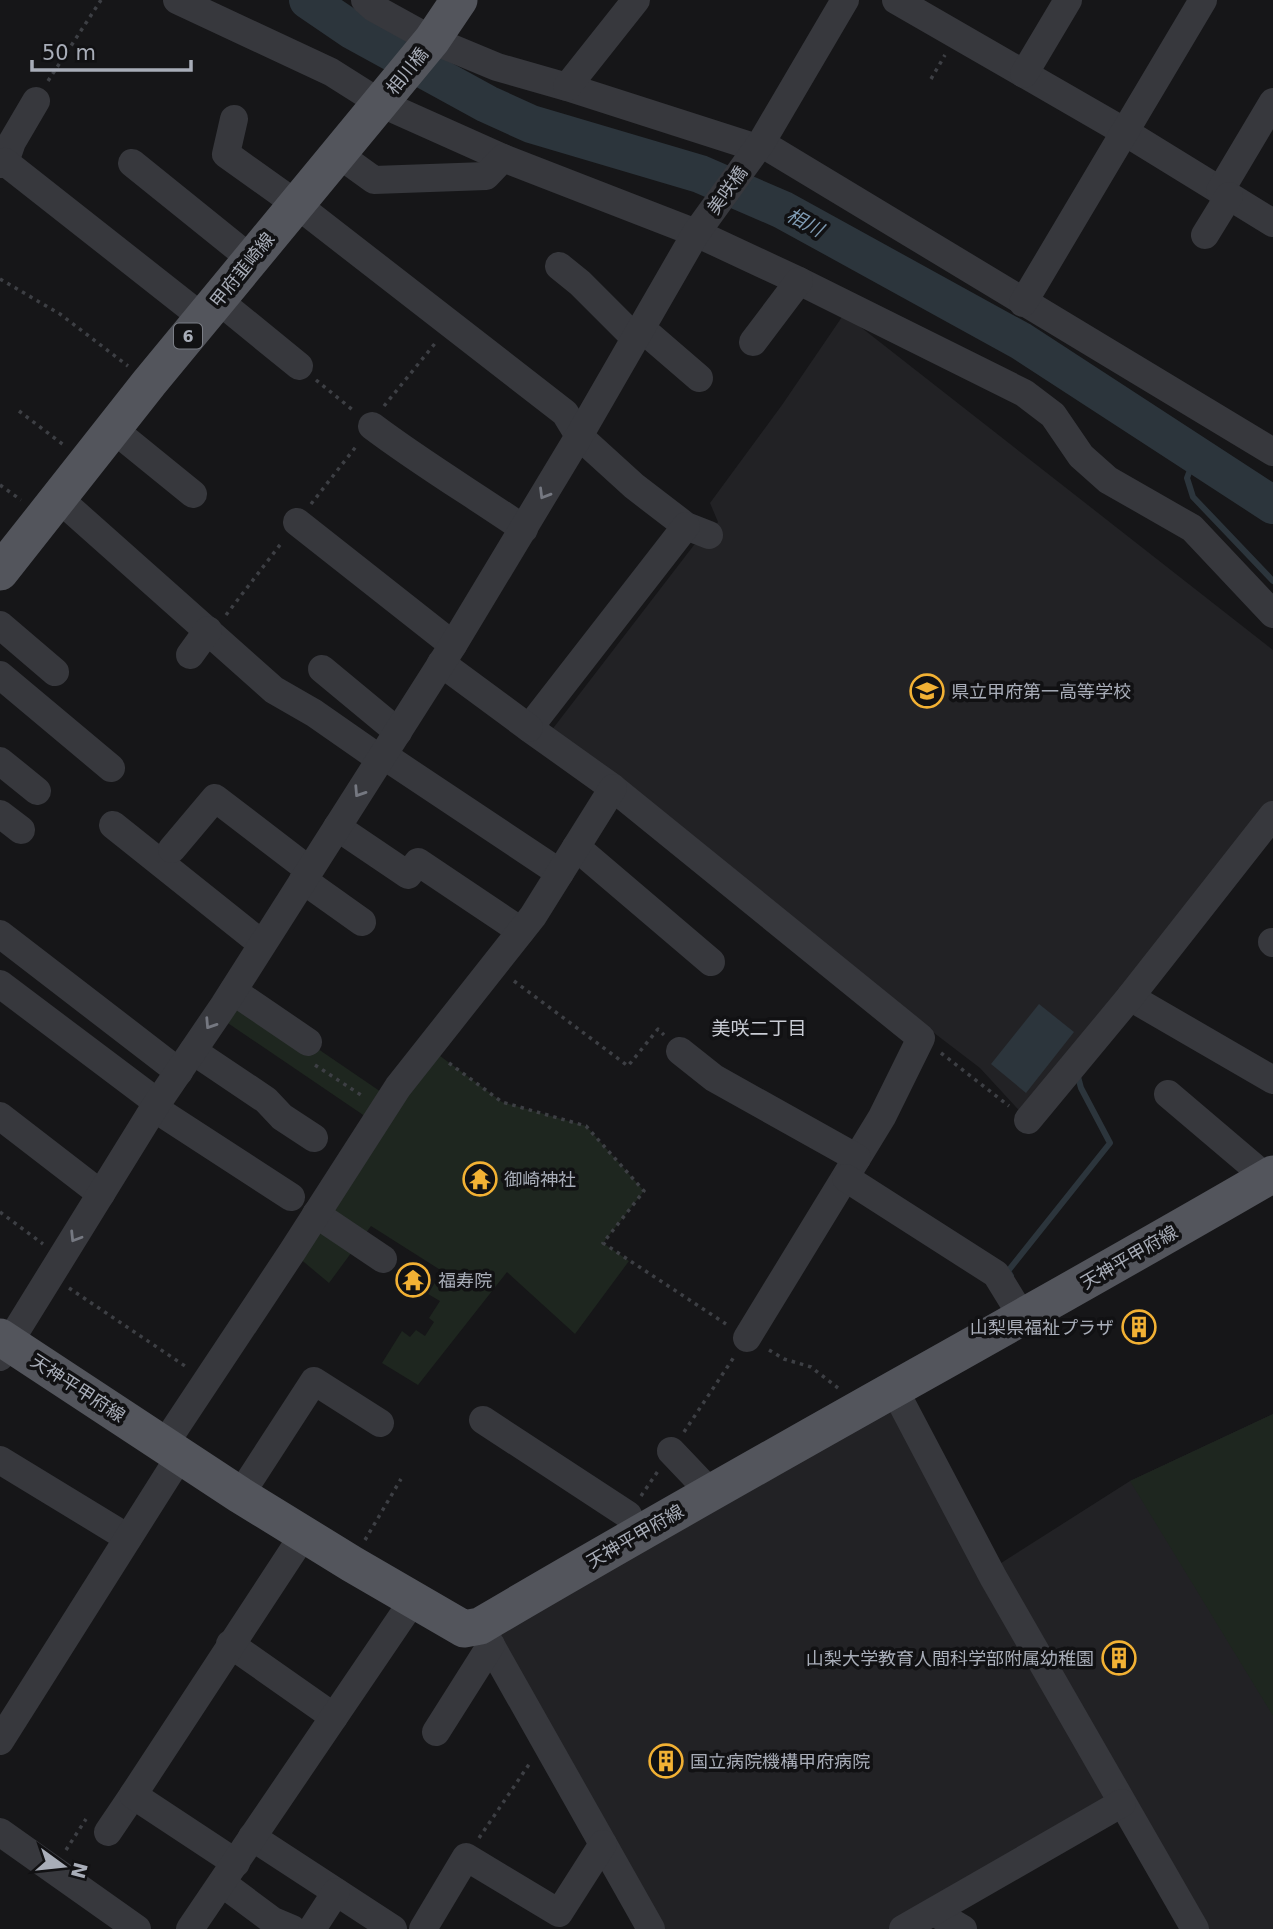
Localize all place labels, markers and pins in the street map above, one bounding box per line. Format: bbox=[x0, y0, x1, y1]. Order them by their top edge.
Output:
school or university icon: 県立甲府第一高等学校 bbox=[908, 672, 946, 710]
place label: 県立甲府第一高等学校 bbox=[951, 681, 1131, 702]
temple icon: 御崎神社 bbox=[461, 1160, 499, 1198]
place label: 御崎神社 bbox=[504, 1169, 576, 1190]
temple icon: 福寿院 bbox=[394, 1261, 432, 1299]
place label: 福寿院 bbox=[438, 1270, 492, 1291]
building icon: 山梨県福祉プラザ bbox=[1120, 1308, 1158, 1346]
place label: 山梨県福祉プラザ bbox=[970, 1317, 1114, 1338]
building icon: 山梨大学教育人間科学部附属幼稚園 bbox=[1100, 1639, 1138, 1677]
place label: 山梨大学教育人間科学部附属幼稚園 bbox=[806, 1648, 1094, 1669]
building icon: 国立病院機構甲府病院 bbox=[647, 1742, 685, 1780]
place label: 国立病院機構甲府病院 bbox=[690, 1751, 870, 1772]

